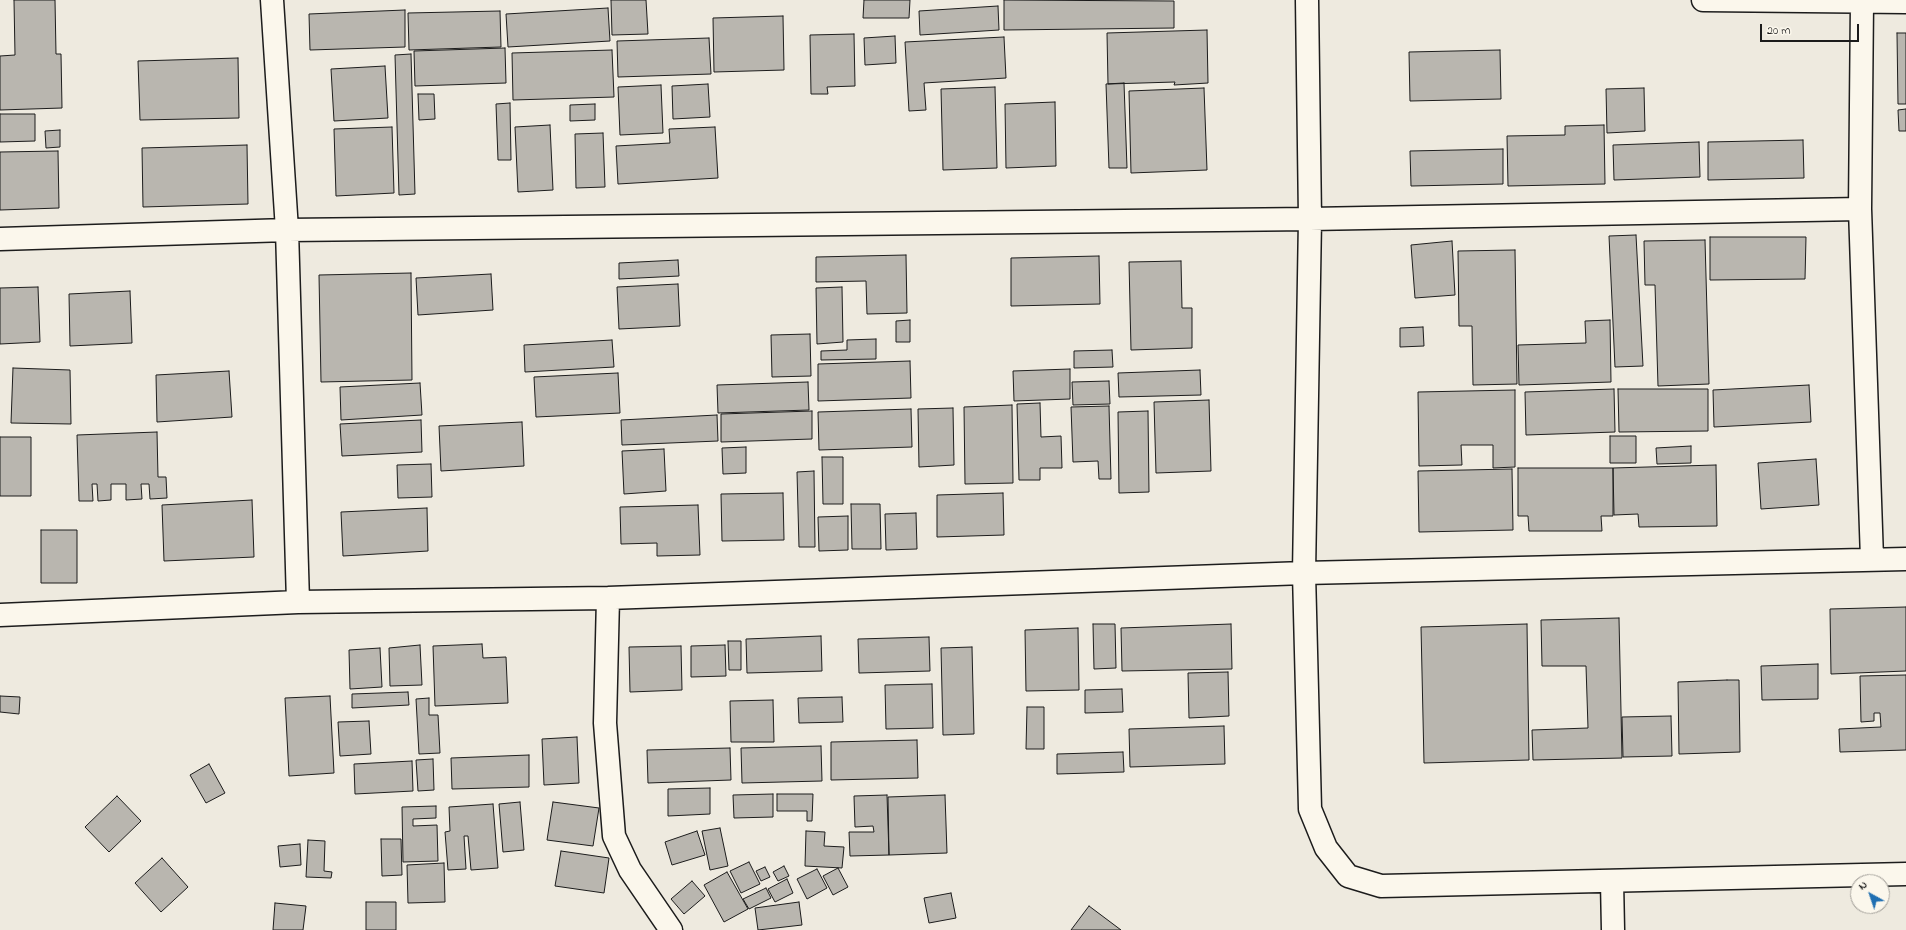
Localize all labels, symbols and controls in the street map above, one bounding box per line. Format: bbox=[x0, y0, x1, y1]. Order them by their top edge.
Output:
scale bar bbox=[1762, 16, 1861, 42]
text: 20 m bbox=[1767, 22, 1790, 40]
north arrow bbox=[1850, 874, 1890, 914]
text: N bbox=[1855, 877, 1871, 894]

